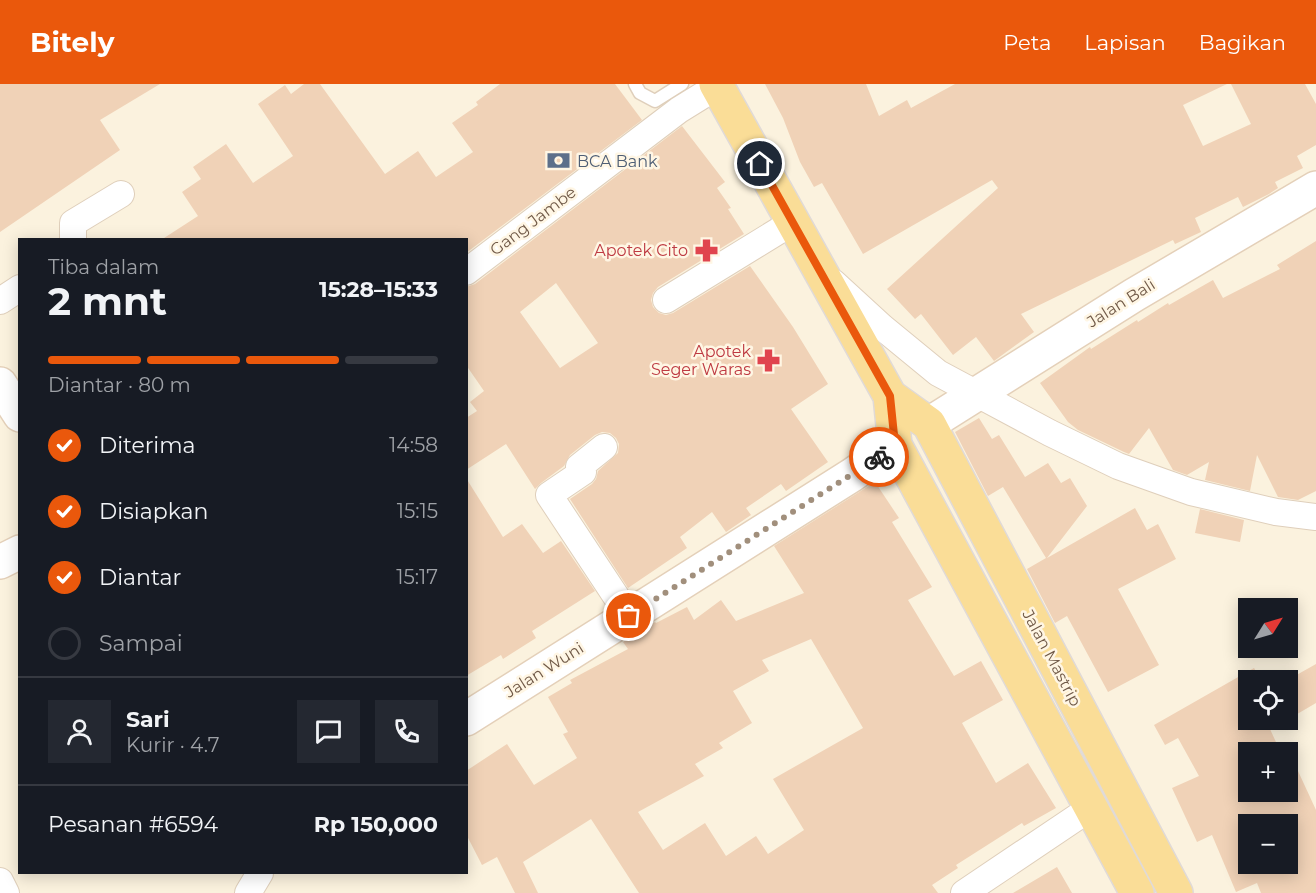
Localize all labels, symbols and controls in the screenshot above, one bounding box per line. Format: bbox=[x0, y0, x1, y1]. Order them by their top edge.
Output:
text: Bitely bbox=[30, 25, 114, 59]
text: Peta bbox=[1003, 30, 1051, 55]
text: Lapisan bbox=[1084, 30, 1166, 55]
text: Bagikan bbox=[1199, 30, 1286, 55]
pin bbox=[734, 138, 785, 189]
icon: home bbox=[743, 147, 776, 180]
bank icon: BCA Bank bbox=[546, 148, 572, 174]
place label: BCA Bank bbox=[577, 152, 658, 171]
street label: Gang Jambe bbox=[486, 182, 580, 260]
pharmacy icon: Apotek Cito bbox=[693, 237, 719, 263]
place label: Apotek Cito bbox=[594, 241, 688, 260]
text: Tiba dalam bbox=[48, 255, 159, 279]
street label: Jalan Bali bbox=[1083, 275, 1158, 332]
text: 15:28–15:33 bbox=[319, 276, 438, 303]
text: 2 mnt bbox=[48, 277, 167, 325]
place label: Apotek Seger Waras bbox=[651, 342, 751, 379]
pharmacy icon: Apotek Seger Waras bbox=[756, 347, 782, 373]
text: Diantar · 80 m bbox=[48, 373, 191, 397]
courier bbox=[849, 427, 909, 487]
icon: check bbox=[48, 429, 81, 462]
text: Diterima bbox=[99, 432, 196, 459]
text: 14:58 bbox=[389, 433, 438, 457]
icon: bike bbox=[863, 441, 896, 474]
icon: check bbox=[48, 495, 81, 528]
text: Disiapkan bbox=[99, 498, 208, 525]
text: 15:15 bbox=[397, 499, 438, 523]
icon: check bbox=[48, 561, 81, 594]
text: Diantar bbox=[99, 564, 181, 591]
text: 15:17 bbox=[396, 565, 438, 589]
pin bbox=[603, 590, 654, 641]
north arrow bbox=[1238, 598, 1298, 658]
map controls bbox=[1238, 598, 1298, 874]
icon: bag bbox=[612, 599, 645, 632]
street label: Jalan Mastrip bbox=[1018, 606, 1085, 710]
text: Sampai bbox=[99, 630, 183, 657]
street label: Jalan Wuni bbox=[500, 638, 587, 702]
button: locate bbox=[1238, 670, 1298, 730]
button: person bbox=[48, 700, 111, 763]
button: chat bbox=[297, 700, 360, 763]
button: phone bbox=[375, 700, 438, 763]
text: Sari bbox=[126, 706, 170, 733]
text: Kurir · 4.7 bbox=[126, 733, 219, 757]
button: + bbox=[1238, 742, 1298, 802]
text: Pesanan #6594 bbox=[48, 811, 218, 838]
text: Rp 150,000 bbox=[314, 811, 438, 838]
button: − bbox=[1238, 814, 1298, 874]

